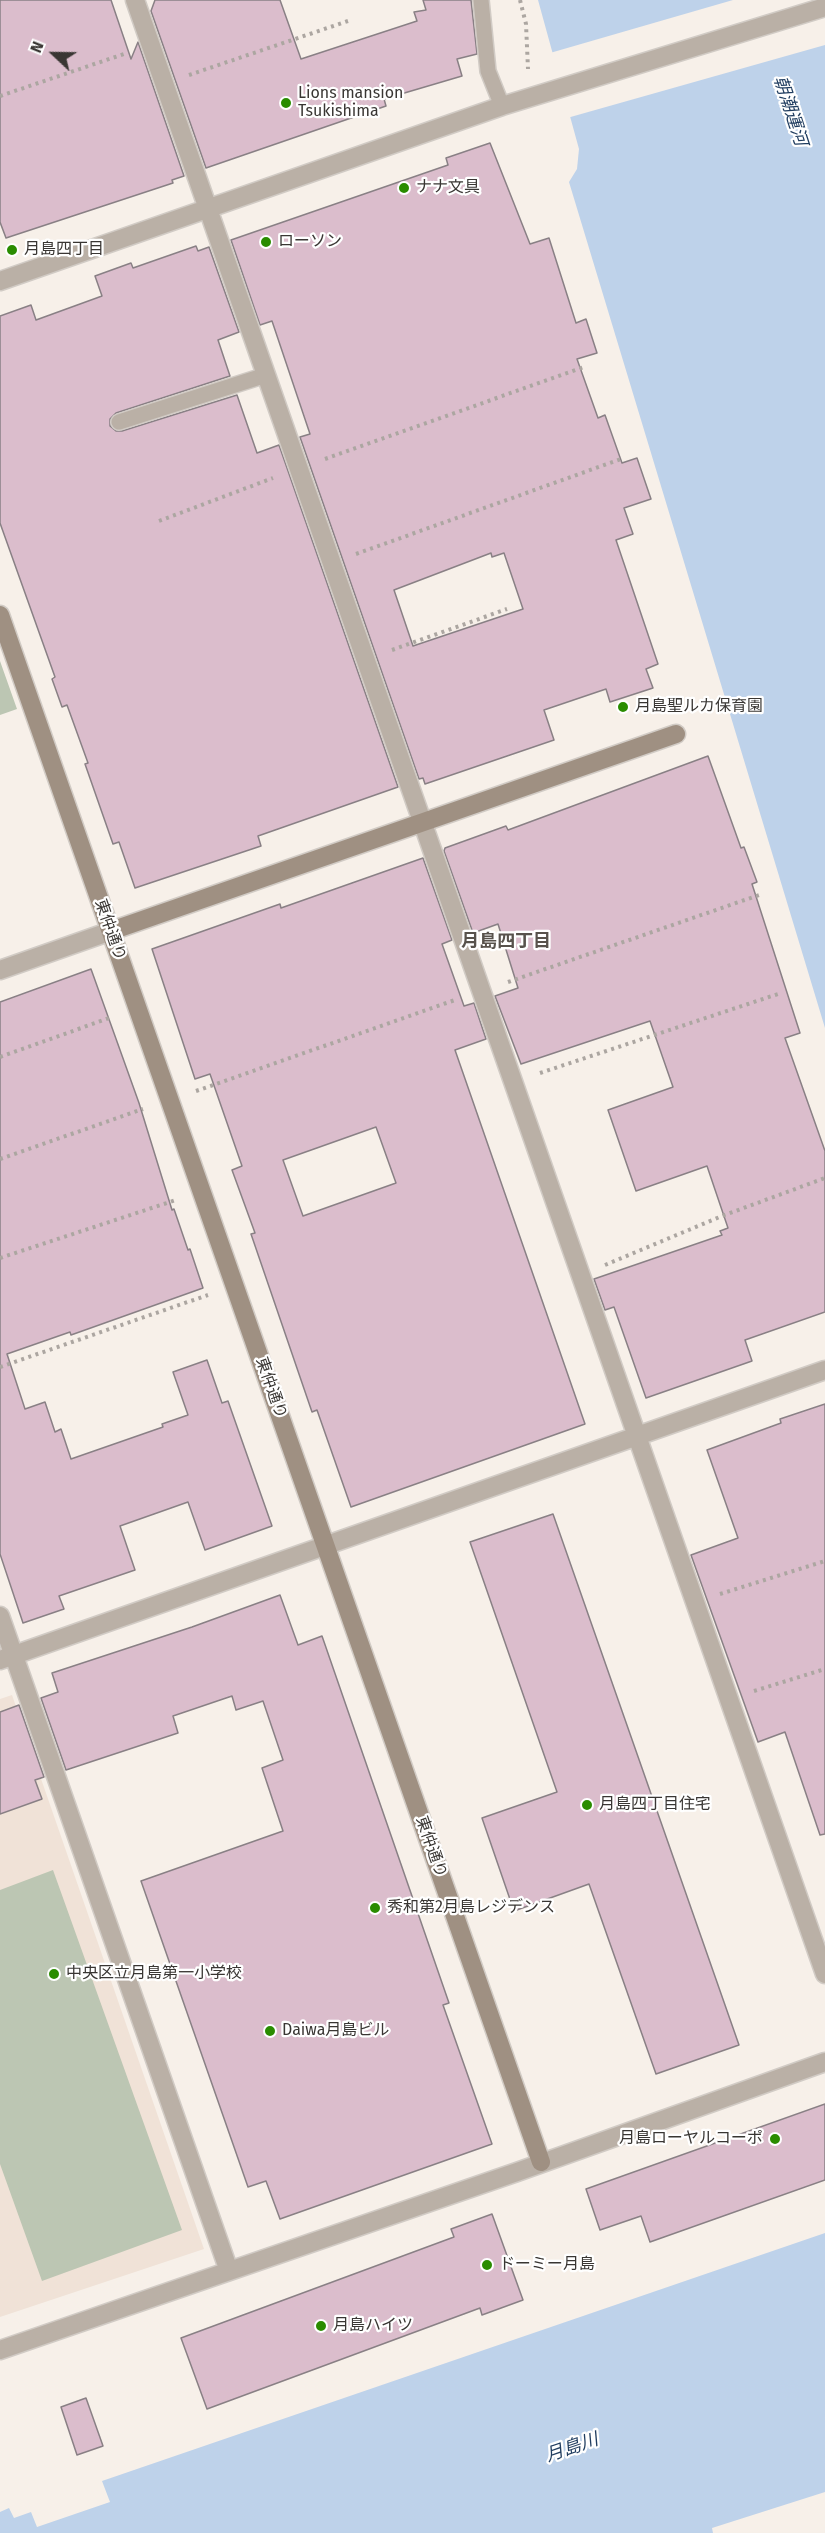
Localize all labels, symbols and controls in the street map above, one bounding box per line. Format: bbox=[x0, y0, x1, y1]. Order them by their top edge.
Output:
north arrow bbox=[24, 24, 84, 84]
text: N bbox=[26, 39, 48, 56]
water label: 朝潮運河 bbox=[769, 73, 811, 149]
place label: Lions mansion Tsukishima bbox=[298, 84, 403, 122]
marker: Lions mansion Tsukishima bbox=[279, 96, 293, 110]
place label: ナナ文具 bbox=[416, 178, 480, 198]
marker: ナナ文具 bbox=[397, 181, 411, 195]
place label: ローソン bbox=[278, 232, 342, 252]
marker: ローソン bbox=[259, 235, 273, 249]
place label: 月島四丁目 bbox=[24, 240, 104, 260]
marker: 月島四丁目 bbox=[5, 243, 19, 257]
place label: 月島聖ルカ保育園 bbox=[635, 697, 763, 717]
marker: 月島聖ルカ保育園 bbox=[616, 700, 630, 714]
street label: 東仲通り bbox=[91, 897, 129, 963]
district label: 月島四丁目 bbox=[461, 931, 551, 953]
street label: 東仲通り bbox=[252, 1355, 290, 1421]
place label: 月島四丁目住宅 bbox=[599, 1795, 711, 1815]
marker: 月島四丁目住宅 bbox=[580, 1798, 594, 1812]
street label: 東仲通り bbox=[412, 1814, 450, 1880]
place label: 秀和第2月島レジデンス bbox=[387, 1898, 555, 1918]
marker: 秀和第2月島レジデンス bbox=[368, 1901, 382, 1915]
place label: 中央区立月島第一小学校 bbox=[66, 1964, 242, 1984]
marker: 中央区立月島第一小学校 bbox=[47, 1967, 61, 1981]
place label: Daiwa月島ビル bbox=[282, 2021, 389, 2041]
marker: Daiwa月島ビル bbox=[263, 2024, 277, 2038]
place label: 月島ローヤルコーポ bbox=[619, 2129, 763, 2149]
marker: 月島ローヤルコーポ bbox=[768, 2132, 782, 2146]
place label: ドーミー月島 bbox=[499, 2255, 595, 2275]
marker: ドーミー月島 bbox=[480, 2258, 494, 2272]
place label: 月島ハイツ bbox=[333, 2316, 413, 2336]
marker: 月島ハイツ bbox=[314, 2319, 328, 2333]
water label: 月島川 bbox=[543, 2429, 601, 2467]

